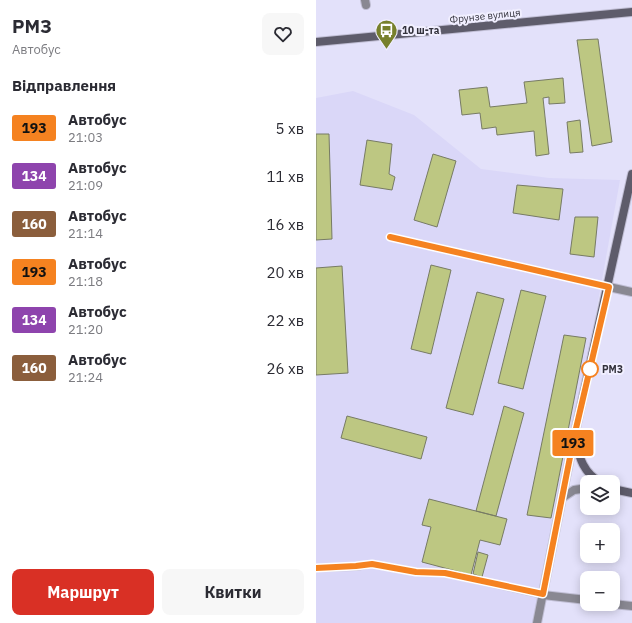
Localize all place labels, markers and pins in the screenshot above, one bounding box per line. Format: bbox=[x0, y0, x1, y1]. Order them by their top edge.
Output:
bus stop icon: 10 ш-та bbox=[374, 17, 400, 50]
place label: 10 ш-та bbox=[402, 24, 440, 37]
marker: РМЗ bbox=[581, 360, 599, 378]
place label: РМЗ bbox=[602, 363, 623, 376]

